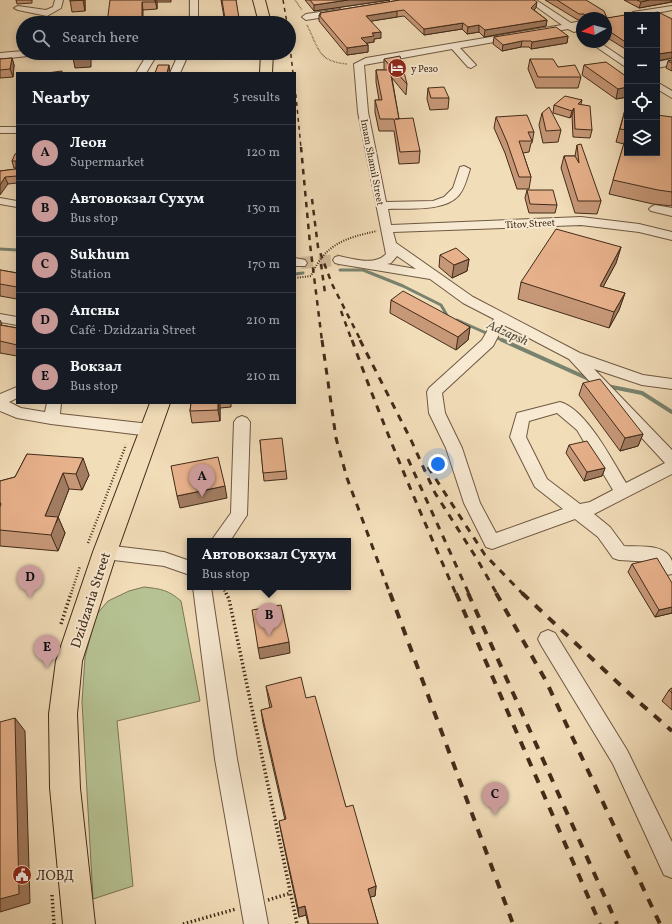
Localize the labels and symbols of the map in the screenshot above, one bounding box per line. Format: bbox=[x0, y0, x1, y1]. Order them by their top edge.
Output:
north arrow bbox=[576, 12, 612, 48]
hotel icon: у Резо bbox=[386, 57, 408, 79]
place label: у Резо bbox=[411, 62, 438, 76]
street label: Imam Shamil Street bbox=[357, 118, 387, 207]
street label: Titov Street bbox=[505, 216, 556, 232]
water label: Adzapsh bbox=[483, 316, 531, 351]
your location bbox=[428, 454, 448, 474]
pin: A bbox=[189, 464, 215, 497]
street label: Dzidzaria Street bbox=[67, 550, 116, 651]
pin: D bbox=[17, 565, 43, 598]
pin: B bbox=[256, 603, 282, 636]
pin: E bbox=[34, 635, 60, 668]
pin: C bbox=[482, 782, 508, 815]
public building icon: ЛОВД bbox=[11, 864, 33, 886]
place label: ЛОВД bbox=[36, 867, 74, 886]

